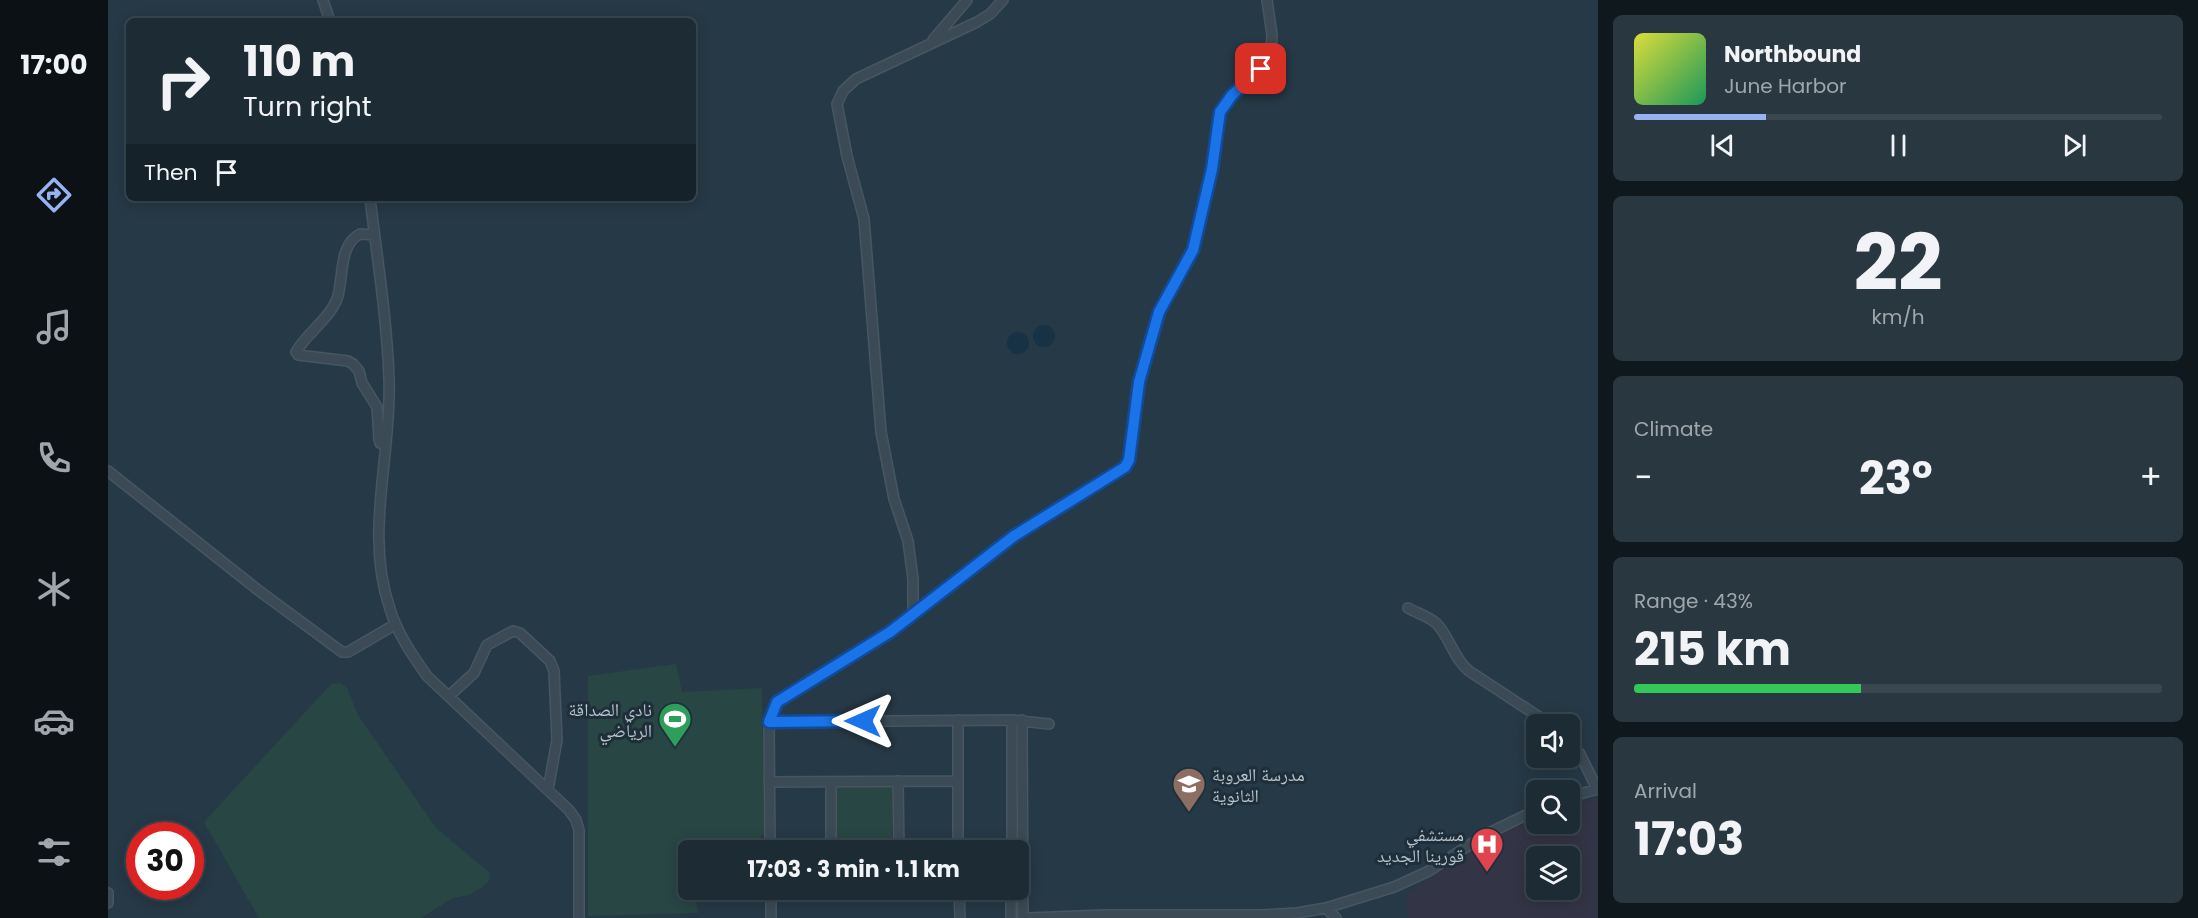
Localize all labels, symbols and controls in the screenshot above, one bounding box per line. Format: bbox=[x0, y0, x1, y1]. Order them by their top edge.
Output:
text: 110 m bbox=[243, 32, 355, 91]
text: Northbound bbox=[1724, 39, 1861, 70]
icon: right bbox=[144, 42, 222, 120]
pin bbox=[1235, 43, 1286, 94]
text: 17:00 bbox=[20, 46, 88, 83]
icon: arrive bbox=[1244, 52, 1277, 85]
text: June Harbor bbox=[1724, 72, 1847, 100]
text: Turn right bbox=[243, 88, 372, 125]
icon: previous bbox=[1706, 129, 1739, 162]
icon: pause bbox=[1882, 129, 1915, 162]
icon: next bbox=[2058, 129, 2091, 162]
icon: arrive bbox=[210, 156, 243, 189]
text: Then bbox=[144, 157, 198, 188]
icon: directions bbox=[33, 174, 75, 216]
text: 22 bbox=[1853, 208, 1943, 317]
text: km/h bbox=[1871, 303, 1925, 331]
icon: music bbox=[33, 306, 75, 348]
text: Climate bbox=[1634, 415, 1713, 443]
icon: phone bbox=[33, 437, 75, 479]
text: 23° bbox=[1859, 447, 1933, 510]
text: − bbox=[1634, 454, 1652, 501]
text: + bbox=[2139, 454, 2162, 501]
icon: climate bbox=[33, 568, 75, 610]
text: Range · 43% bbox=[1634, 587, 1753, 615]
text: 215 km bbox=[1634, 618, 1791, 681]
position arrow bbox=[831, 689, 895, 753]
place label: نادي الصداقة الرياضي bbox=[568, 697, 652, 745]
icon: car bbox=[33, 700, 75, 742]
sports icon: نادي الصداقة الرياضي bbox=[657, 701, 693, 748]
map controls bbox=[1526, 714, 1580, 900]
button: sound bbox=[1526, 714, 1580, 768]
place label: مدرسة العروبة الثانوية bbox=[1212, 762, 1305, 808]
school or university icon: مدرسة العروبة الثانوية bbox=[1171, 766, 1207, 813]
text: Arrival bbox=[1634, 777, 1697, 805]
button: search bbox=[1526, 780, 1580, 834]
text: 17:03 bbox=[1634, 808, 1744, 871]
speed limit sign: 30 bbox=[126, 822, 204, 900]
place label: مستشفي قورينا الجديد bbox=[1377, 822, 1464, 868]
hospital icon: مستشفي قورينا الجديد bbox=[1469, 826, 1505, 873]
icon: filters bbox=[33, 831, 75, 873]
button: layers bbox=[1526, 846, 1580, 900]
text: 17:03 · 3 min · 1.1 km bbox=[747, 854, 960, 885]

